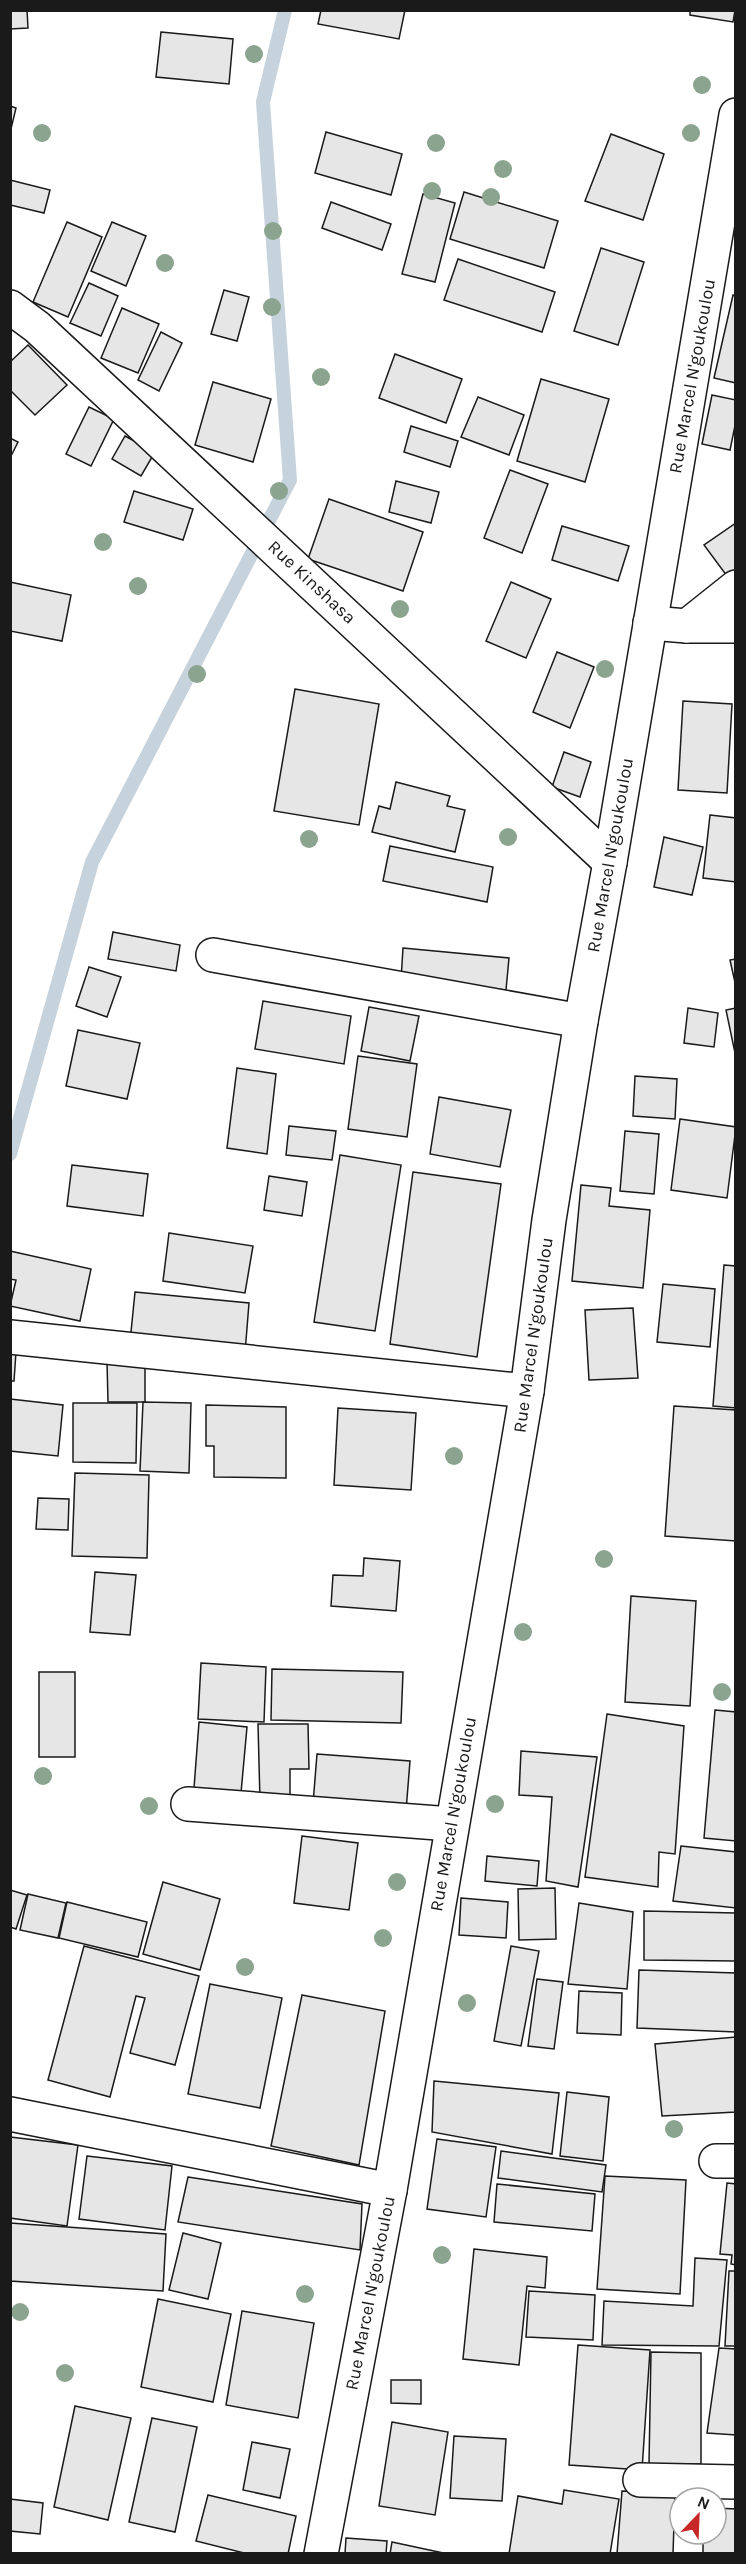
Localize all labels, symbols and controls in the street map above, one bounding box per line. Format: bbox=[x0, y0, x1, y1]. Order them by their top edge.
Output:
street label: Rue Marcel N'goukoulou bbox=[664, 277, 720, 475]
street label: Rue Kinshasa bbox=[263, 536, 361, 628]
street label: Rue Marcel N'goukoulou bbox=[582, 756, 638, 954]
street label: Rue Marcel N'goukoulou bbox=[508, 1236, 558, 1434]
street label: Rue Marcel N'goukoulou bbox=[425, 1715, 481, 1913]
street label: Rue Marcel N'goukoulou bbox=[340, 2194, 400, 2392]
north arrow bbox=[668, 2486, 728, 2546]
text: N bbox=[695, 2492, 713, 2514]

